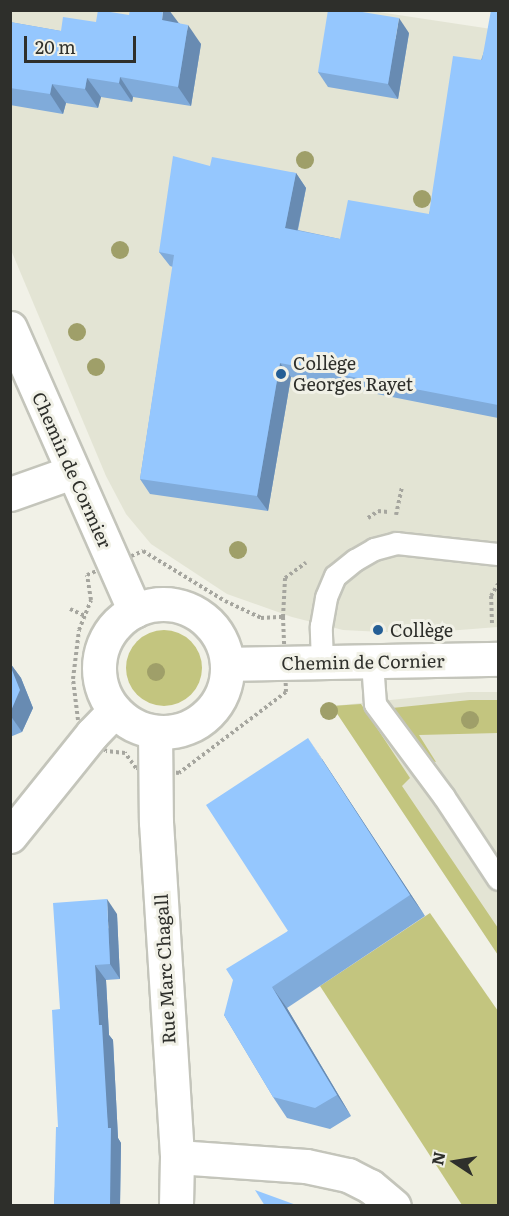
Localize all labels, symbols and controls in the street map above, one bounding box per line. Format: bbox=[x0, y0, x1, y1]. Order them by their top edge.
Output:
scale bar bbox=[27, 24, 140, 62]
text: 20 m bbox=[35, 33, 76, 60]
place label: Collège Georges Rayet bbox=[293, 353, 413, 395]
marker: Collège Georges Rayet bbox=[274, 367, 288, 381]
street label: Chemin de Cormier bbox=[28, 389, 116, 551]
place label: Collège bbox=[390, 619, 453, 641]
marker: Collège bbox=[371, 623, 385, 637]
street label: Chemin de Cornier bbox=[281, 650, 445, 674]
street label: Rue Marc Chagall bbox=[150, 893, 180, 1045]
north arrow bbox=[425, 1132, 485, 1192]
text: N bbox=[424, 1149, 451, 1167]

